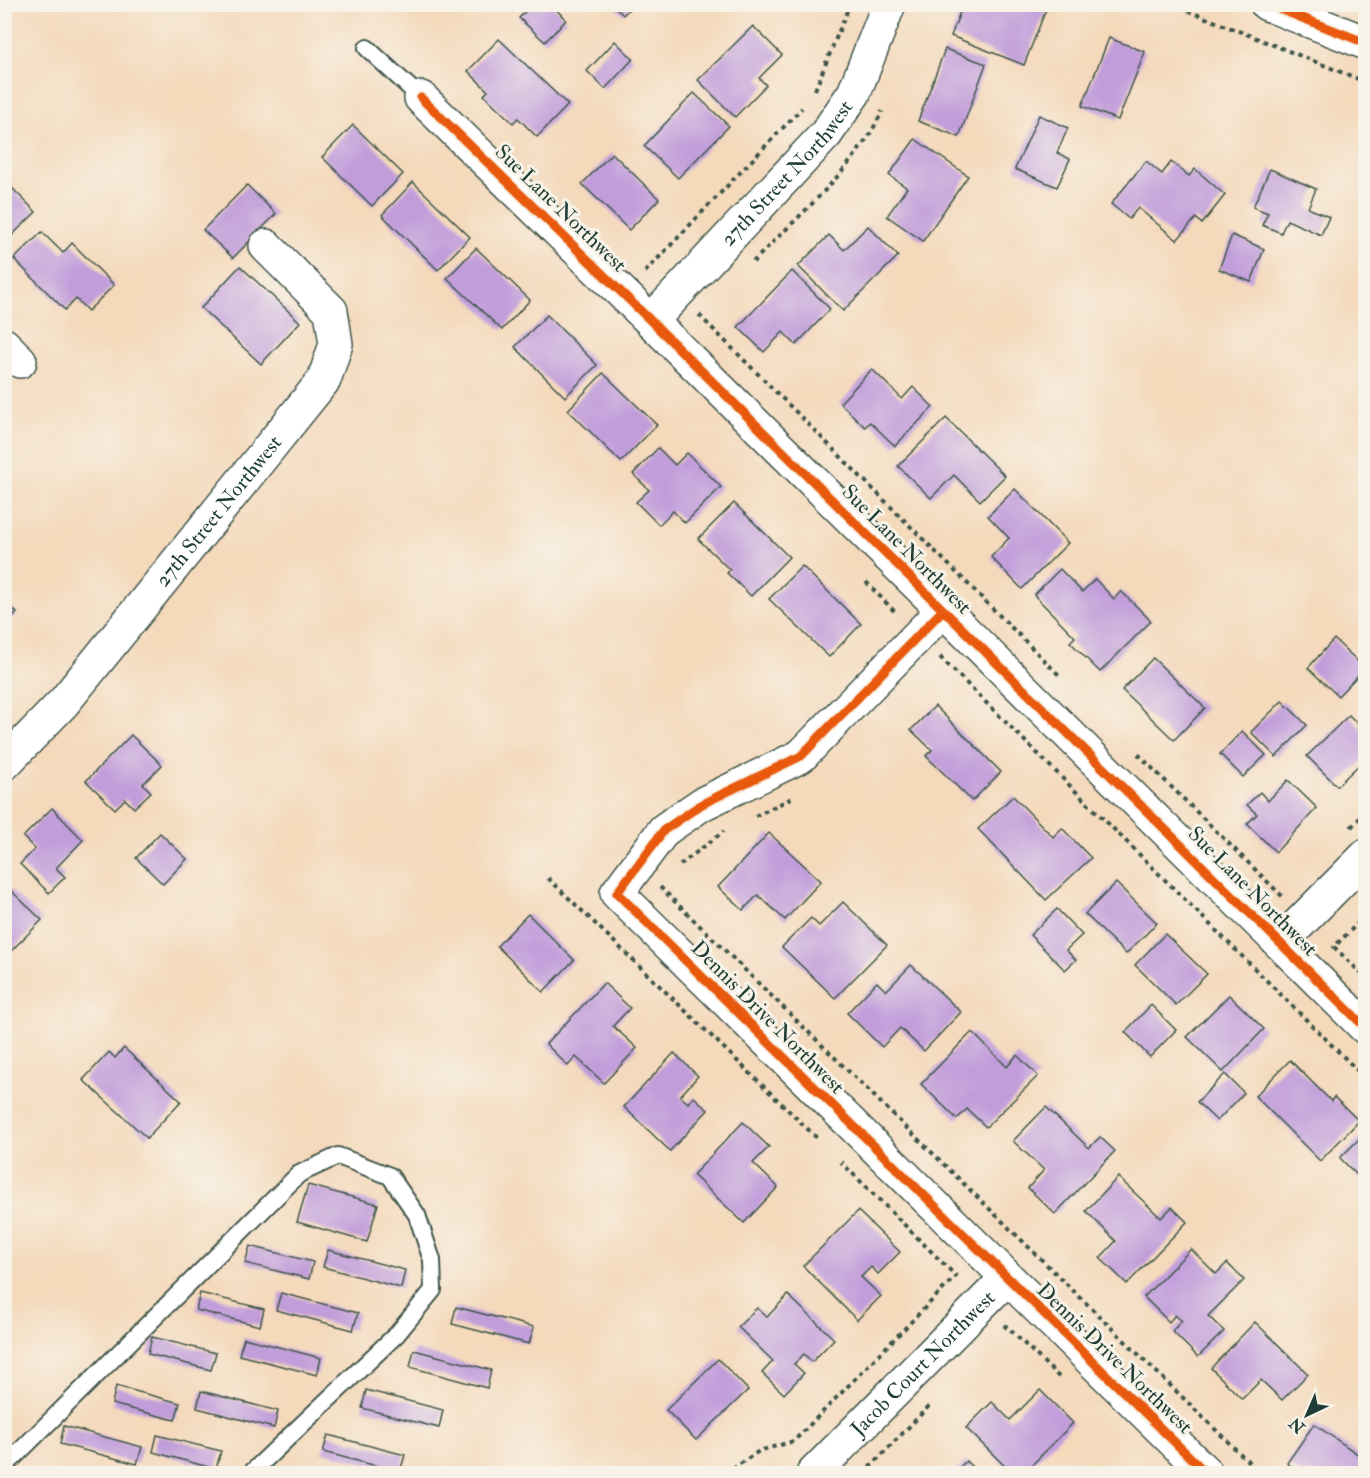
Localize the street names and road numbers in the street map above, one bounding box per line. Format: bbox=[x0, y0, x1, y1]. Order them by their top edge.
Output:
street label: 27th Street Northwest bbox=[715, 95, 859, 252]
street label: Sue Lane Northwest bbox=[489, 139, 632, 278]
street label: 27th Street Northwest bbox=[150, 430, 288, 592]
street label: Sue Lane Northwest bbox=[836, 479, 977, 620]
street label: Sue Lane Northwest bbox=[1182, 821, 1323, 962]
street label: Dennis Drive Northwest bbox=[685, 935, 850, 1100]
street label: Dennis Drive Northwest bbox=[1031, 1277, 1198, 1440]
street label: Jacob Court Northwest bbox=[844, 1285, 1001, 1443]

